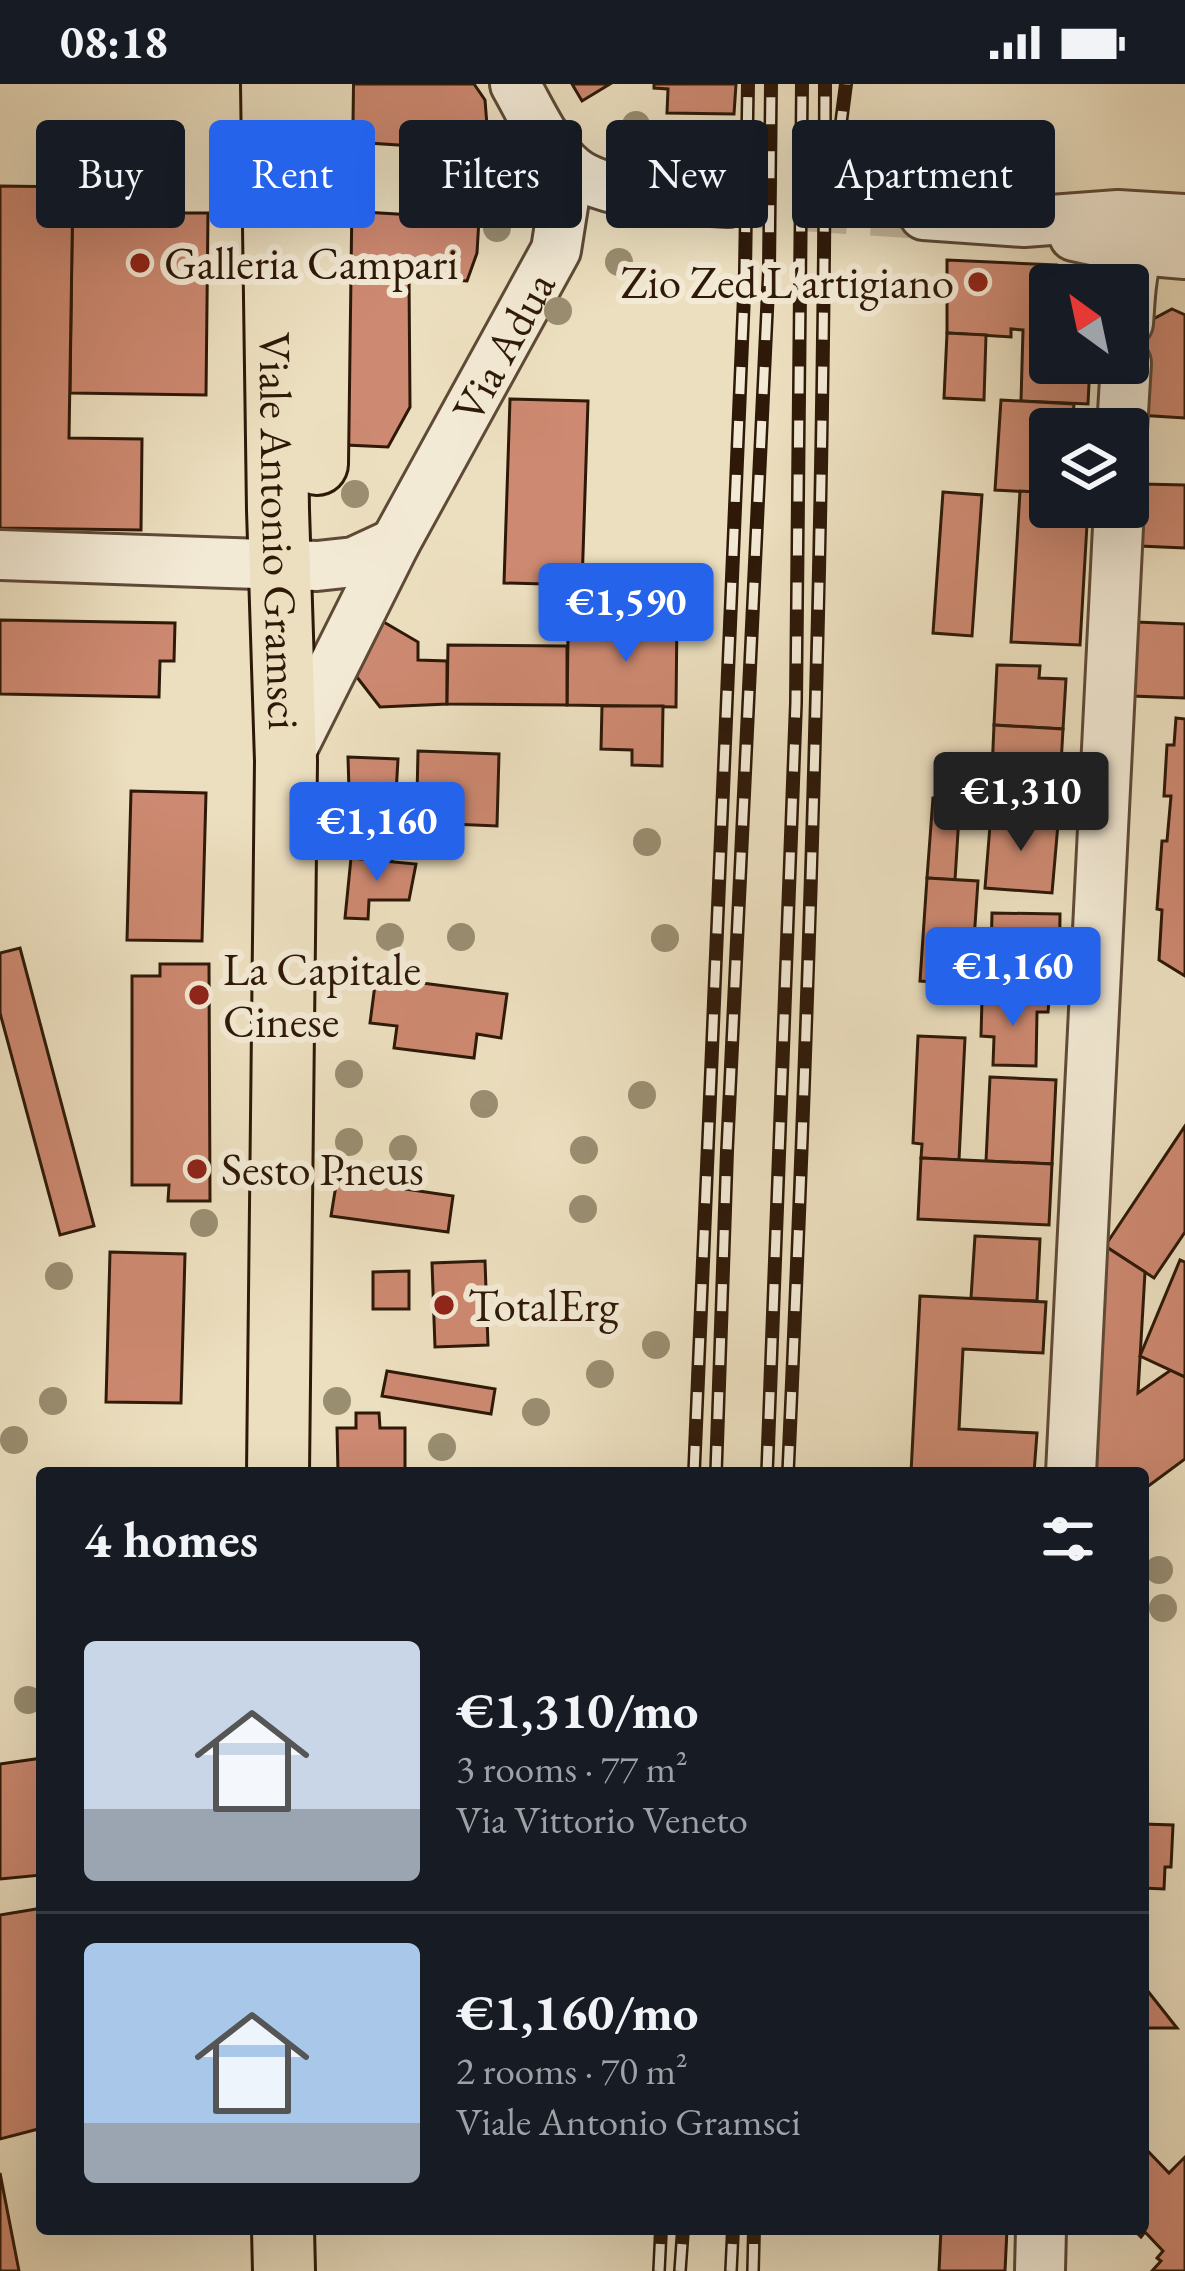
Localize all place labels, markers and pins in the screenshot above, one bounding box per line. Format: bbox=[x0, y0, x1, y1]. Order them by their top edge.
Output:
place label: Galleria Campari bbox=[164, 234, 458, 292]
marker: Galleria Campari bbox=[127, 250, 153, 276]
place label: Zio Zed L'artigiano bbox=[621, 253, 954, 311]
marker: Zio Zed L'artigiano bbox=[965, 269, 991, 295]
pin: €1,590 bbox=[528, 563, 724, 665]
pin: €1,310 bbox=[923, 752, 1119, 854]
pin: €1,160 bbox=[279, 782, 475, 884]
pin: €1,160 bbox=[915, 927, 1111, 1029]
place label: La Capitale Cinese bbox=[223, 940, 421, 1050]
marker: La Capitale Cinese bbox=[186, 982, 212, 1008]
place label: Sesto Pneus bbox=[221, 1140, 424, 1198]
marker: Sesto Pneus bbox=[184, 1156, 210, 1182]
place label: TotalErg bbox=[468, 1276, 619, 1334]
marker: TotalErg bbox=[431, 1292, 457, 1318]

